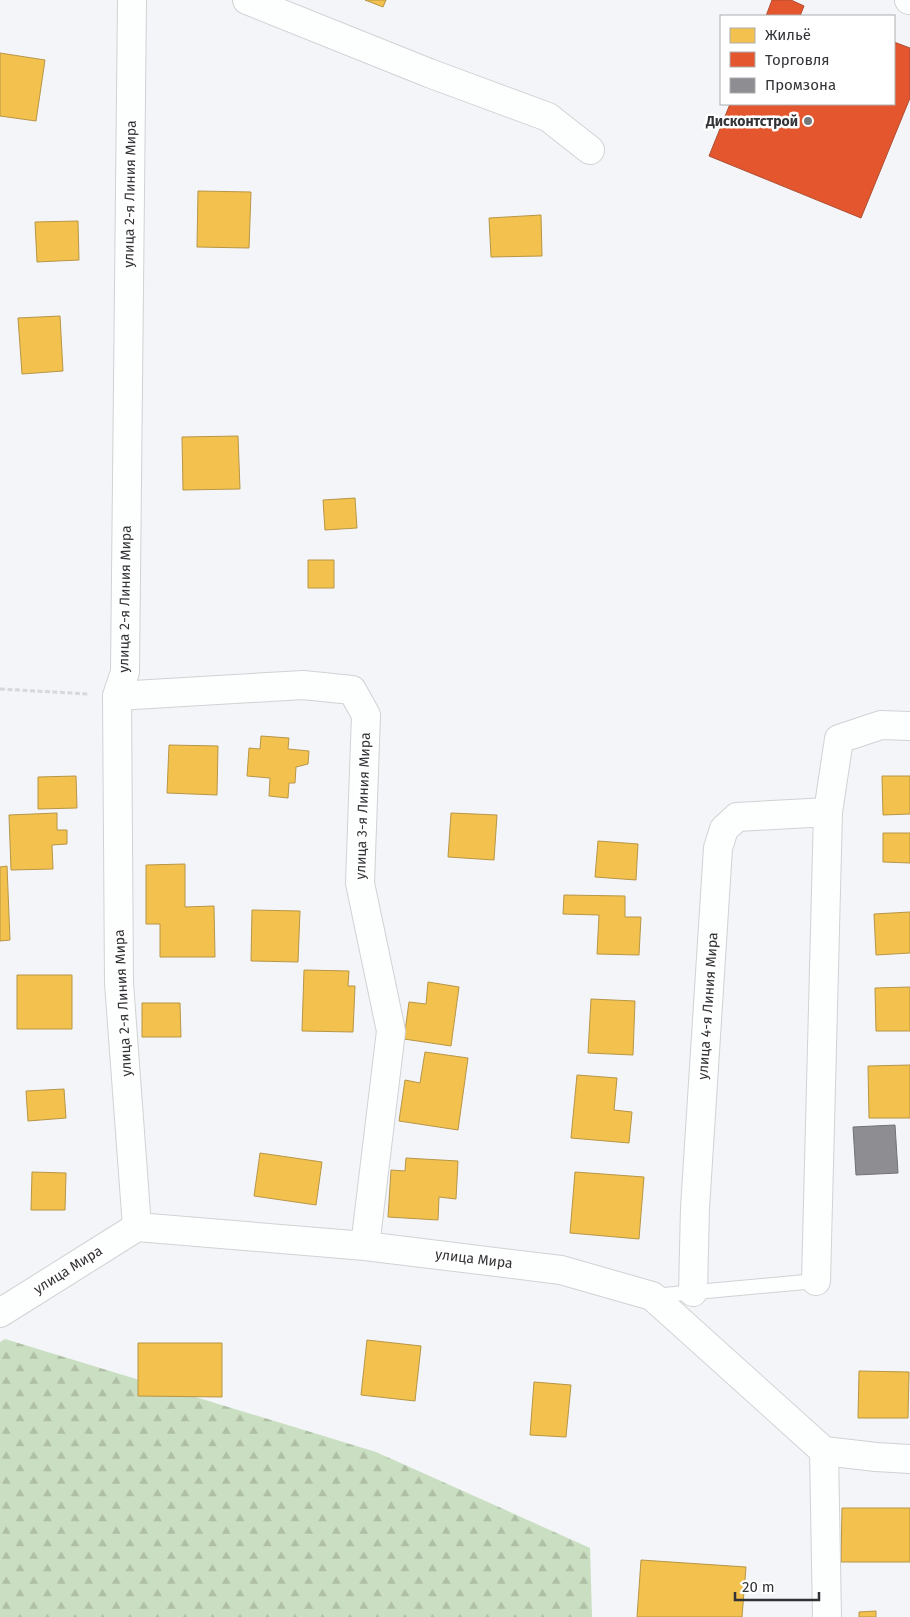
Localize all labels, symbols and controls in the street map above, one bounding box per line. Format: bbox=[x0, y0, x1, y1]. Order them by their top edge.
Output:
legend bbox=[720, 15, 895, 105]
text: Жильё bbox=[765, 26, 811, 44]
text: Торговля bbox=[765, 51, 830, 69]
text: Промзона bbox=[765, 76, 836, 94]
place label: Дисконтстрой bbox=[705, 113, 798, 130]
marker: Дисконтстрой bbox=[802, 115, 814, 127]
street label: улица 2-я Линия Мира bbox=[120, 120, 140, 268]
street label: улица 2-я Линия Мира bbox=[115, 525, 135, 673]
street label: улица 3-я Линия Мира bbox=[352, 732, 374, 880]
street label: улица 2-я Линия Мира bbox=[111, 929, 135, 1077]
street label: улица 4-я Линия Мира bbox=[694, 932, 722, 1080]
street label: улица Мира bbox=[31, 1242, 105, 1298]
street label: улица Мира bbox=[434, 1246, 514, 1272]
scale bar bbox=[735, 1570, 819, 1602]
text: 20 m bbox=[742, 1578, 775, 1596]

